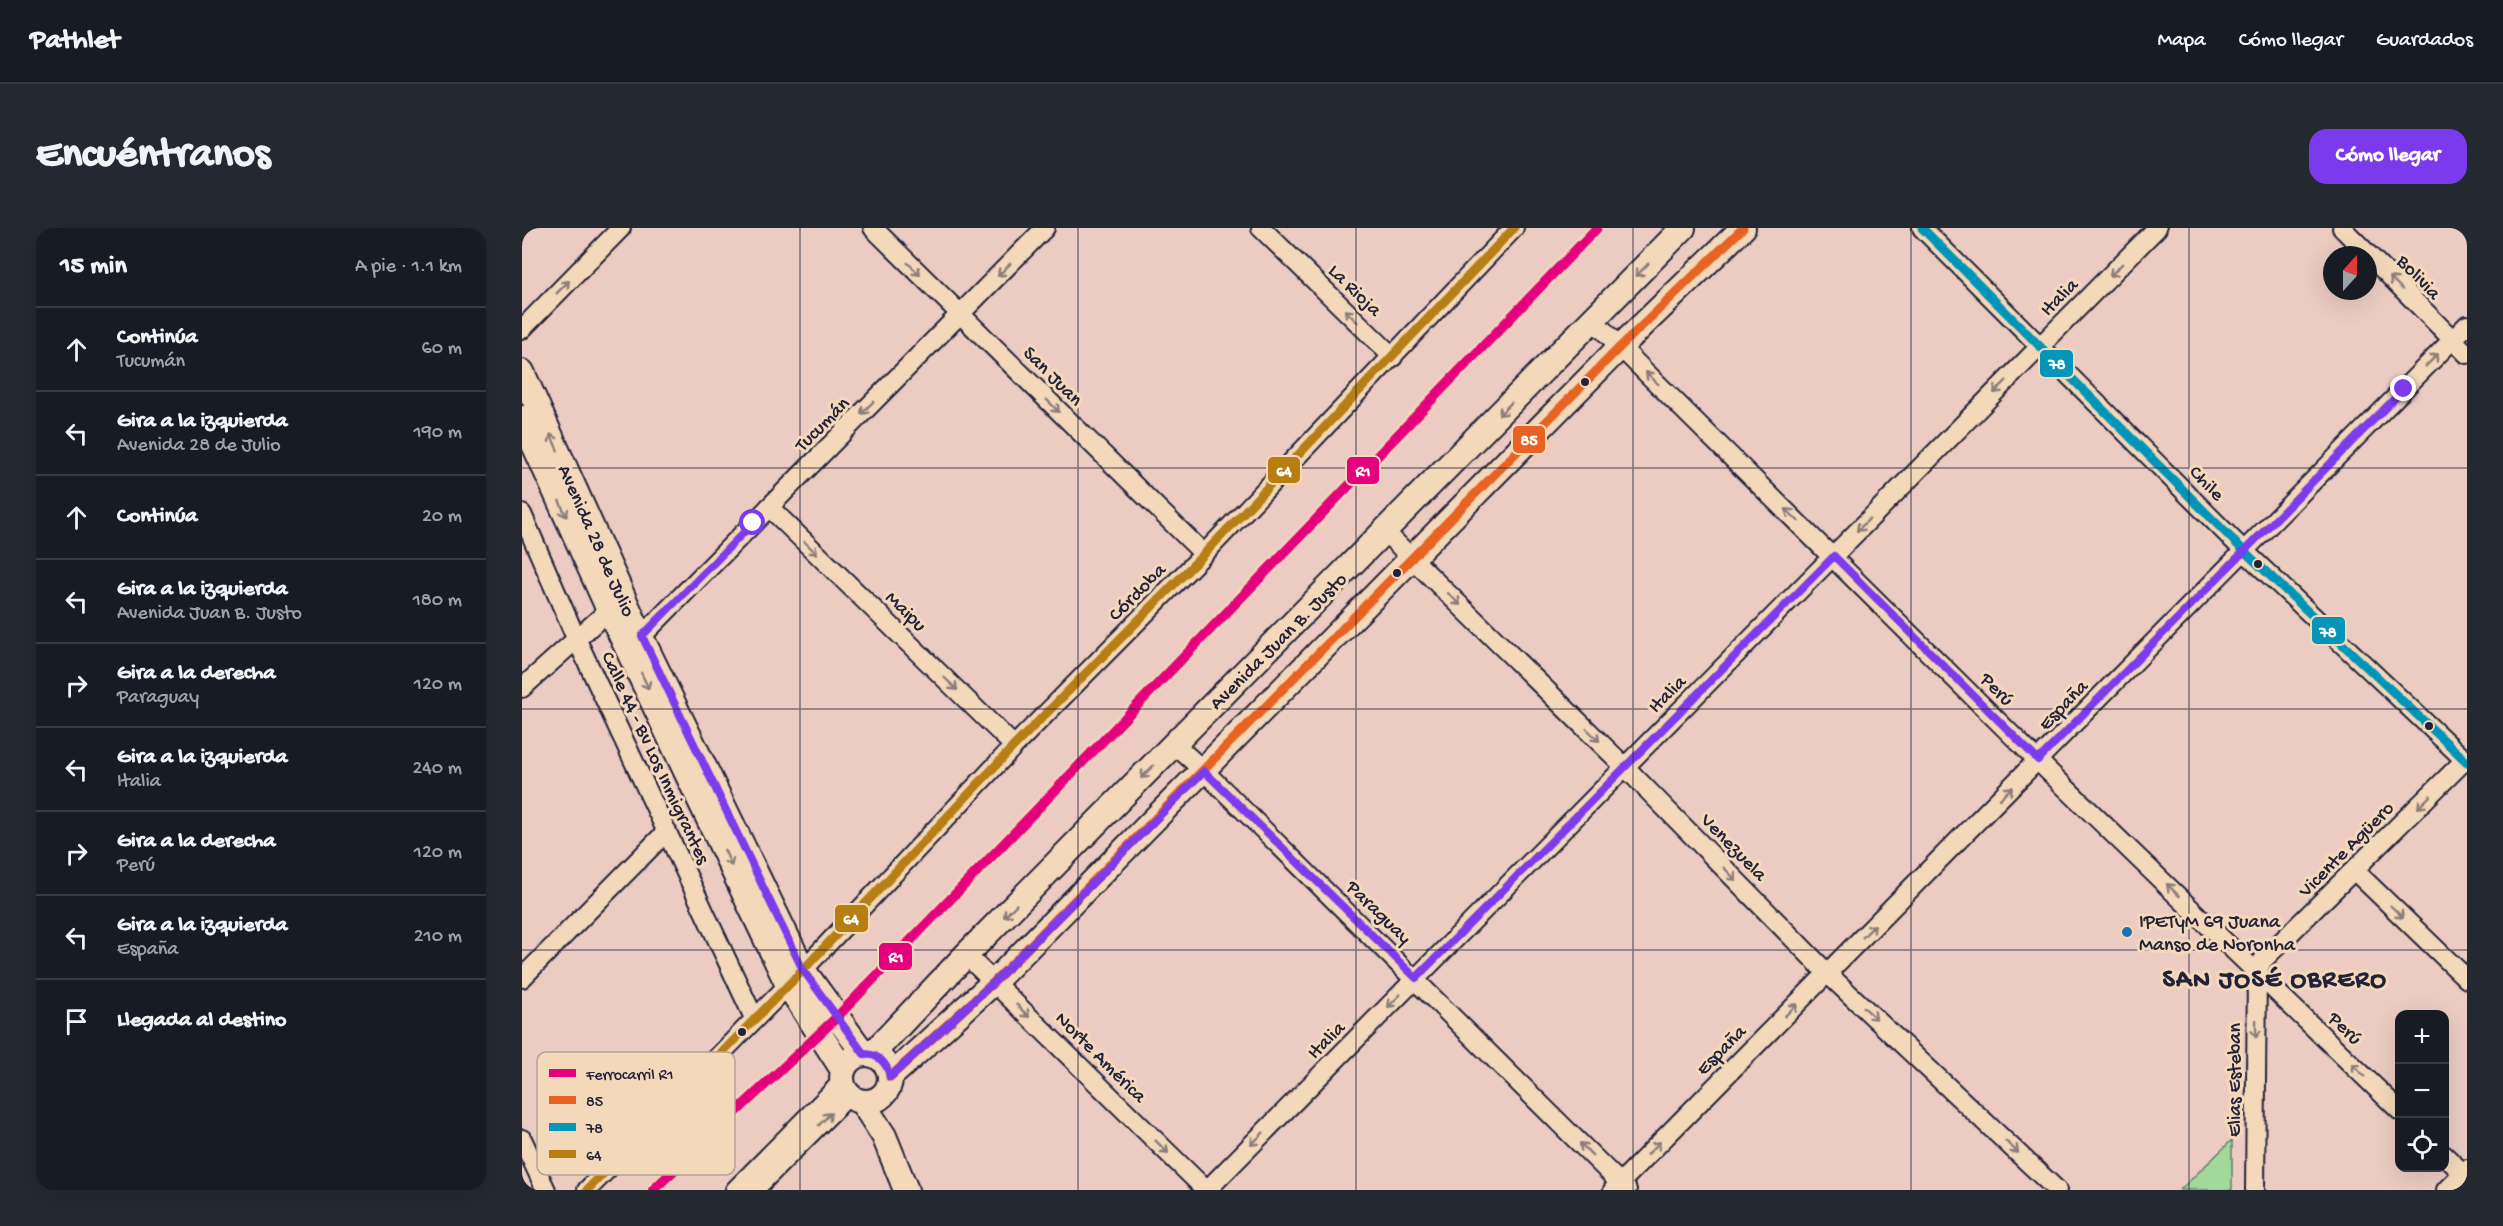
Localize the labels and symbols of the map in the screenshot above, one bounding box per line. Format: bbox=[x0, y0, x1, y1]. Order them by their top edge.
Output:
north arrow bbox=[2323, 246, 2377, 300]
street label: Bolivia bbox=[2390, 250, 2445, 306]
street label: La Rioja bbox=[1322, 261, 1386, 323]
one-way arrow bbox=[907, 262, 922, 276]
one-way arrow bbox=[996, 262, 1011, 277]
one-way arrow bbox=[1635, 262, 1649, 277]
one-way arrow bbox=[2109, 262, 2123, 277]
street label: Italia bbox=[2037, 274, 2085, 322]
one-way arrow bbox=[2389, 276, 2403, 291]
one-way arrow bbox=[556, 279, 570, 294]
one-way arrow bbox=[1343, 309, 1358, 323]
street label: San Juan bbox=[1017, 343, 1087, 413]
line badge: 78 bbox=[2039, 349, 2074, 378]
one-way arrow bbox=[2425, 353, 2440, 368]
text: 78 bbox=[2047, 357, 2066, 376]
one-way arrow bbox=[1645, 371, 1660, 386]
route end bbox=[2390, 375, 2416, 401]
unlabelled marker bbox=[1579, 376, 1591, 388]
one-way arrow bbox=[1993, 379, 2008, 394]
street label: Tucumán bbox=[791, 393, 856, 458]
one-way arrow bbox=[1046, 398, 1061, 413]
one-way arrow bbox=[859, 401, 874, 416]
one-way arrow bbox=[1498, 401, 1512, 416]
line badge: 85 bbox=[1512, 425, 1546, 454]
one-way arrow bbox=[547, 433, 558, 451]
text: 85 bbox=[1520, 433, 1538, 452]
line badge: 64 bbox=[1267, 456, 1301, 484]
line badge: R1 bbox=[1346, 456, 1380, 485]
street label: Avenida 28 de Julio bbox=[551, 462, 639, 621]
street label: Chile bbox=[2183, 462, 2228, 508]
text: 64 bbox=[1276, 464, 1292, 483]
text: R1 bbox=[1355, 464, 1370, 483]
one-way arrow bbox=[558, 500, 570, 518]
one-way arrow bbox=[1784, 507, 1799, 522]
route start bbox=[739, 509, 765, 535]
one-way arrow bbox=[1856, 518, 1871, 533]
one-way arrow bbox=[804, 541, 819, 555]
unlabelled marker bbox=[2252, 558, 2264, 570]
street label: Córdoba bbox=[1105, 559, 1173, 627]
unlabelled marker bbox=[1391, 567, 1403, 579]
street label: Avenida Juan B. Justo bbox=[1206, 569, 1353, 716]
street label: Maipu bbox=[879, 587, 930, 638]
one-way arrow bbox=[1446, 591, 1461, 606]
line badge: 78 bbox=[2311, 616, 2346, 645]
text: 78 bbox=[2318, 625, 2337, 644]
street label: Calle 44 - Bv Los Inmigrantes bbox=[594, 649, 714, 869]
street label: Perú bbox=[1973, 668, 2017, 712]
street label: Italia bbox=[1645, 671, 1693, 719]
one-way arrow bbox=[639, 672, 651, 690]
street label: España bbox=[2035, 676, 2095, 737]
one-way arrow bbox=[943, 677, 958, 692]
unlabelled marker bbox=[2423, 720, 2435, 732]
one-way arrow bbox=[1586, 728, 1601, 743]
one-way arrow bbox=[1140, 764, 1154, 779]
one-way arrow bbox=[1999, 785, 2013, 800]
one-way arrow bbox=[2416, 794, 2431, 809]
street label: Vicente Agüero bbox=[2294, 798, 2400, 904]
street label: Venezuela bbox=[1694, 809, 1771, 888]
one-way arrow bbox=[722, 848, 734, 866]
one-way arrow bbox=[1723, 866, 1738, 881]
street label: Paraguay bbox=[1339, 876, 1415, 950]
one-way arrow bbox=[2165, 883, 2180, 897]
one-way arrow bbox=[1003, 903, 1017, 918]
line badge: 64 bbox=[834, 904, 869, 933]
one-way arrow bbox=[2389, 904, 2404, 918]
text: 64 bbox=[843, 912, 859, 931]
place label: IPETyM 69 Juana Manso de Noronha bbox=[2139, 912, 2296, 958]
one-way arrow bbox=[1861, 924, 1876, 939]
marker: IPETyM 69 Juana Manso de Noronha bbox=[2120, 925, 2134, 939]
line badge: R1 bbox=[878, 942, 913, 971]
text: R1 bbox=[888, 950, 903, 969]
district label: SAN JOSÉ OBRERO bbox=[2163, 966, 2387, 997]
one-way arrow bbox=[1387, 993, 1401, 1008]
one-way arrow bbox=[1783, 1002, 1798, 1017]
one-way arrow bbox=[1016, 1003, 1031, 1018]
one-way arrow bbox=[1862, 1006, 1877, 1020]
street label: Perú bbox=[2321, 1007, 2366, 1051]
street label: Norte América bbox=[1049, 1008, 1150, 1109]
street label: Italia bbox=[1304, 1017, 1352, 1065]
one-way arrow bbox=[2250, 1019, 2262, 1039]
street label: España bbox=[1693, 1021, 1753, 1081]
street label: Elias Esteban bbox=[2225, 1023, 2248, 1137]
unlabelled marker bbox=[736, 1026, 748, 1038]
legend bbox=[537, 1052, 735, 1175]
one-way arrow bbox=[2350, 1062, 2365, 1077]
text: Ferrocarril R1 bbox=[585, 1067, 673, 1086]
text: 85 bbox=[586, 1094, 603, 1113]
one-way arrow bbox=[817, 1112, 832, 1126]
text: 78 bbox=[585, 1121, 603, 1140]
one-way arrow bbox=[1250, 1132, 1264, 1147]
one-way arrow bbox=[1155, 1140, 1170, 1155]
one-way arrow bbox=[2004, 1140, 2019, 1154]
one-way arrow bbox=[1578, 1141, 1593, 1156]
one-way arrow bbox=[1646, 1141, 1661, 1156]
text: 64 bbox=[586, 1148, 602, 1167]

